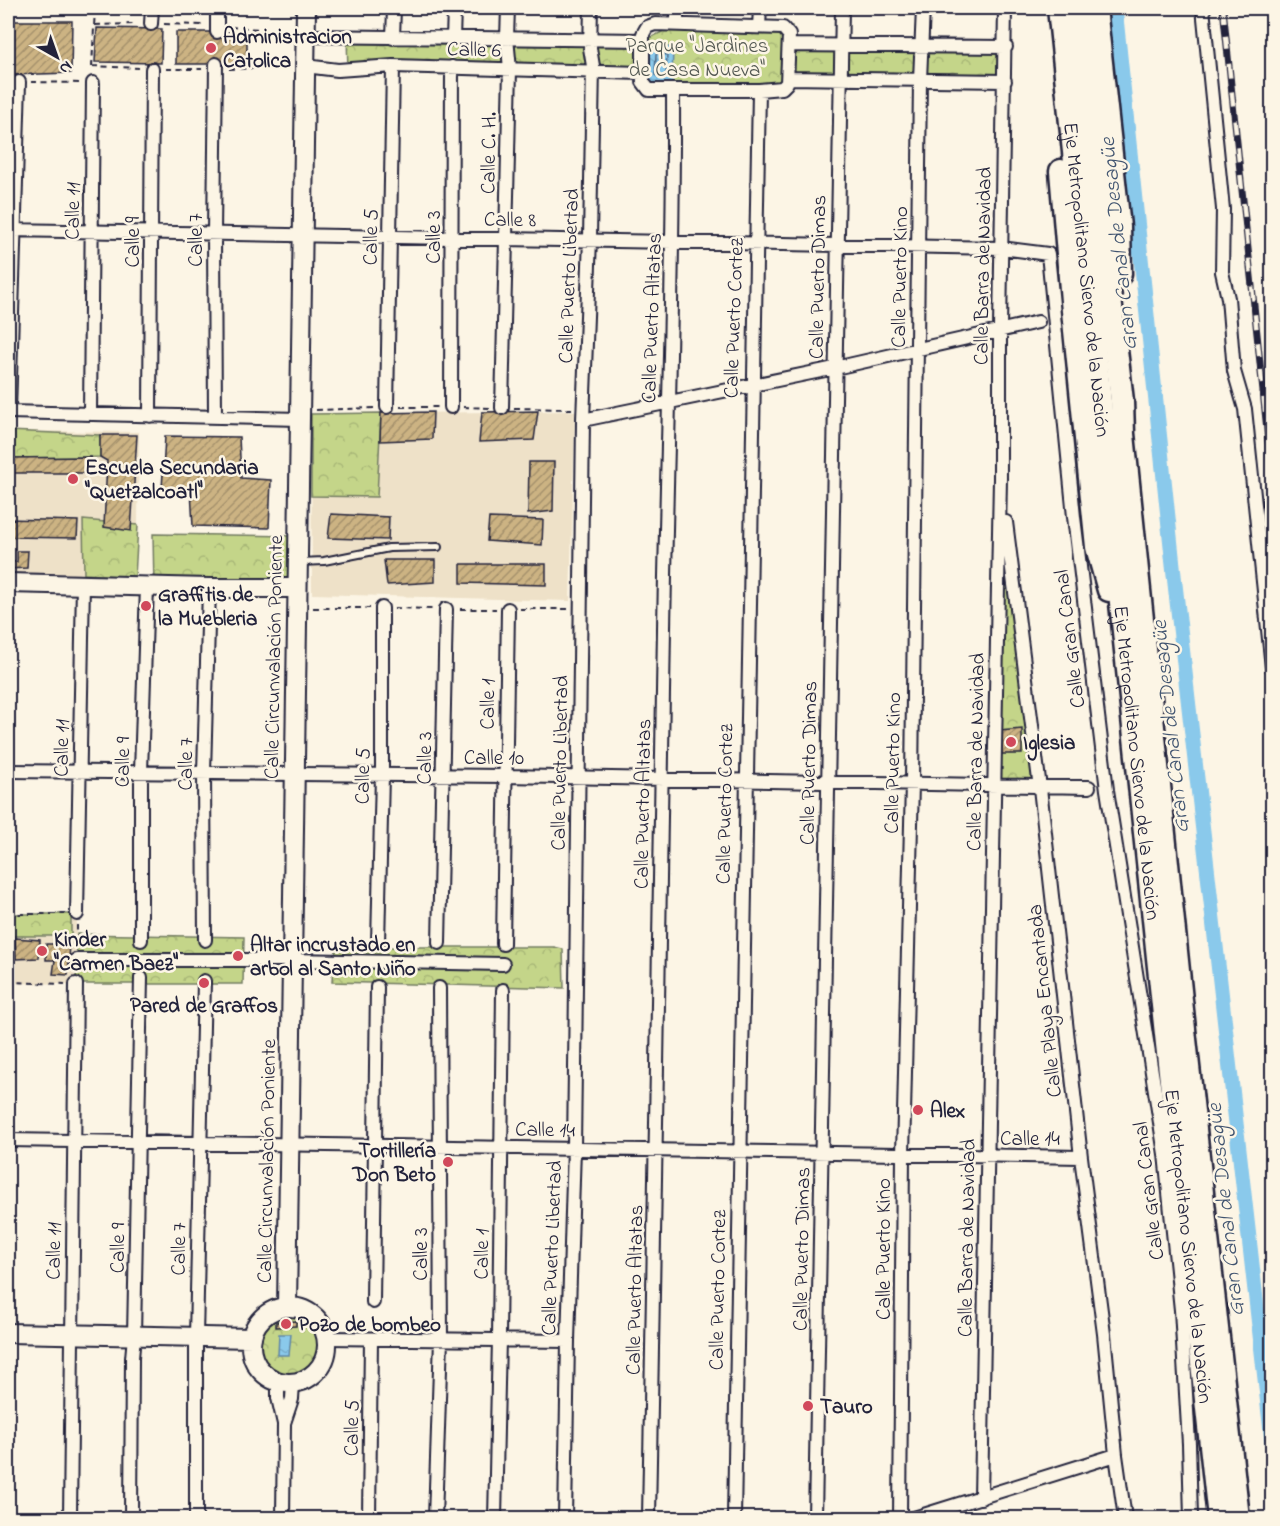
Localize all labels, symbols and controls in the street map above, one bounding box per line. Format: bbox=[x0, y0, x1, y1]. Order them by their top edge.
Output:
place label: Administracion Catolica bbox=[223, 23, 352, 77]
north arrow bbox=[27, 27, 87, 87]
park label: Parque "Jardines de Casa Nueva" bbox=[625, 32, 769, 86]
street label: Calle 6 bbox=[447, 35, 501, 67]
marker: Administracion Catolica bbox=[204, 41, 218, 55]
text: N bbox=[53, 54, 77, 80]
street label: Calle C. H. bbox=[474, 112, 506, 194]
street label: Eje Metropolitano Siervo de la Nación bbox=[1054, 121, 1117, 439]
water label: Gran Canal de Desagüe bbox=[1093, 135, 1147, 352]
street label: Calle Barra de Navidad bbox=[967, 166, 1001, 366]
street label: Calle 11 bbox=[58, 181, 90, 240]
street label: Calle Puerto Libertad bbox=[552, 188, 588, 364]
street label: Calle Puerto Dimas bbox=[803, 195, 835, 359]
street label: Calle 8 bbox=[483, 206, 537, 236]
street label: Calle Puerto Kino bbox=[885, 206, 917, 348]
street label: Calle 5 bbox=[357, 208, 387, 266]
street label: Calle 3 bbox=[420, 210, 450, 264]
street label: Calle 7 bbox=[182, 213, 212, 267]
street label: Calle 9 bbox=[119, 216, 149, 267]
street label: Calle Puerto Altatas bbox=[635, 232, 671, 404]
street label: Calle Puerto Cortez bbox=[717, 237, 753, 399]
place label: Escuela Secundaria "Quetzalcoatl" bbox=[84, 454, 259, 508]
marker: Escuela Secundaria "Quetzalcoatl" bbox=[66, 472, 80, 486]
street label: Calle Circunvalación Poniente bbox=[258, 534, 292, 779]
street label: Calle Gran Canal bbox=[1048, 568, 1094, 710]
place label: Graffitis de la Muebleria bbox=[158, 581, 257, 635]
marker: Graffitis de la Muebleria bbox=[139, 599, 153, 613]
street label: Eje Metropolitano Siervo de la Nación bbox=[1104, 604, 1167, 922]
water label: Gran Canal de Desagüe bbox=[1145, 618, 1199, 835]
street label: Calle Barra de Navidad bbox=[960, 652, 994, 852]
street label: Calle Puerto Libertad bbox=[544, 675, 578, 851]
street label: Calle 1 bbox=[474, 678, 504, 730]
street label: Calle Puerto Dimas bbox=[794, 681, 826, 845]
street label: Calle Puerto Kino bbox=[878, 692, 910, 834]
street label: Calle 11 bbox=[47, 718, 79, 777]
street label: Calle Puerto Altatas bbox=[628, 719, 660, 890]
street label: Calle Puerto Cortez bbox=[710, 723, 742, 885]
place label: Iglesia bbox=[1023, 729, 1075, 761]
street label: Calle 3 bbox=[411, 731, 441, 785]
marker: Iglesia bbox=[1004, 735, 1018, 749]
street label: Calle 9 bbox=[109, 736, 139, 788]
street label: Calle 7 bbox=[172, 737, 202, 791]
street label: Calle 10 bbox=[464, 744, 524, 774]
street label: Calle 5 bbox=[349, 747, 379, 805]
street label: Calle Playa Encantada bbox=[1021, 902, 1073, 1099]
place label: Kinder "Carmen Baez" bbox=[53, 926, 178, 980]
place label: Altar incrustado en arbol al Santo Niño bbox=[250, 931, 416, 985]
marker: Kinder "Carmen Baez" bbox=[35, 944, 49, 958]
marker: Altar incrustado en arbol al Santo Niño bbox=[231, 949, 245, 963]
marker: Pared de Graffos bbox=[197, 976, 211, 990]
place label: Pared de Graffos bbox=[130, 992, 278, 1022]
street label: Calle Circunvalación Poniente bbox=[251, 1038, 285, 1283]
street label: Eje Metropolitano Siervo de la Nación bbox=[1155, 1088, 1219, 1405]
place label: Alex bbox=[930, 1097, 965, 1127]
water label: Gran Canal de Desagüe bbox=[1200, 1101, 1254, 1318]
marker: Alex bbox=[911, 1103, 925, 1117]
street label: Calle 14 bbox=[515, 1115, 576, 1147]
street label: Calle Gran Canal bbox=[1127, 1120, 1173, 1262]
street label: Calle 14 bbox=[1000, 1125, 1060, 1155]
place label: Tortillería Don Beto bbox=[352, 1137, 436, 1191]
street label: Calle Barra de Navidad bbox=[951, 1138, 985, 1338]
marker: Tortillería Don Beto bbox=[441, 1155, 455, 1169]
street label: Calle Puerto Libertad bbox=[535, 1160, 571, 1336]
street label: Calle Puerto Dimas bbox=[787, 1167, 819, 1331]
street label: Calle Puerto Kino bbox=[870, 1178, 900, 1320]
street label: Calle Puerto Altatas bbox=[620, 1205, 652, 1376]
street label: Calle Puerto Cortez bbox=[703, 1209, 735, 1371]
street label: Calle 11 bbox=[39, 1221, 71, 1280]
street label: Calle 9 bbox=[104, 1222, 134, 1274]
street label: Calle 7 bbox=[165, 1222, 195, 1276]
street label: Calle 3 bbox=[407, 1227, 437, 1281]
street label: Calle 1 bbox=[468, 1228, 498, 1280]
place label: Pozo de bombeo bbox=[298, 1311, 441, 1341]
marker: Pozo de bombeo bbox=[279, 1317, 293, 1331]
place label: Tauro bbox=[820, 1393, 873, 1423]
street label: Calle 5 bbox=[338, 1399, 368, 1457]
marker: Tauro bbox=[801, 1399, 815, 1413]

